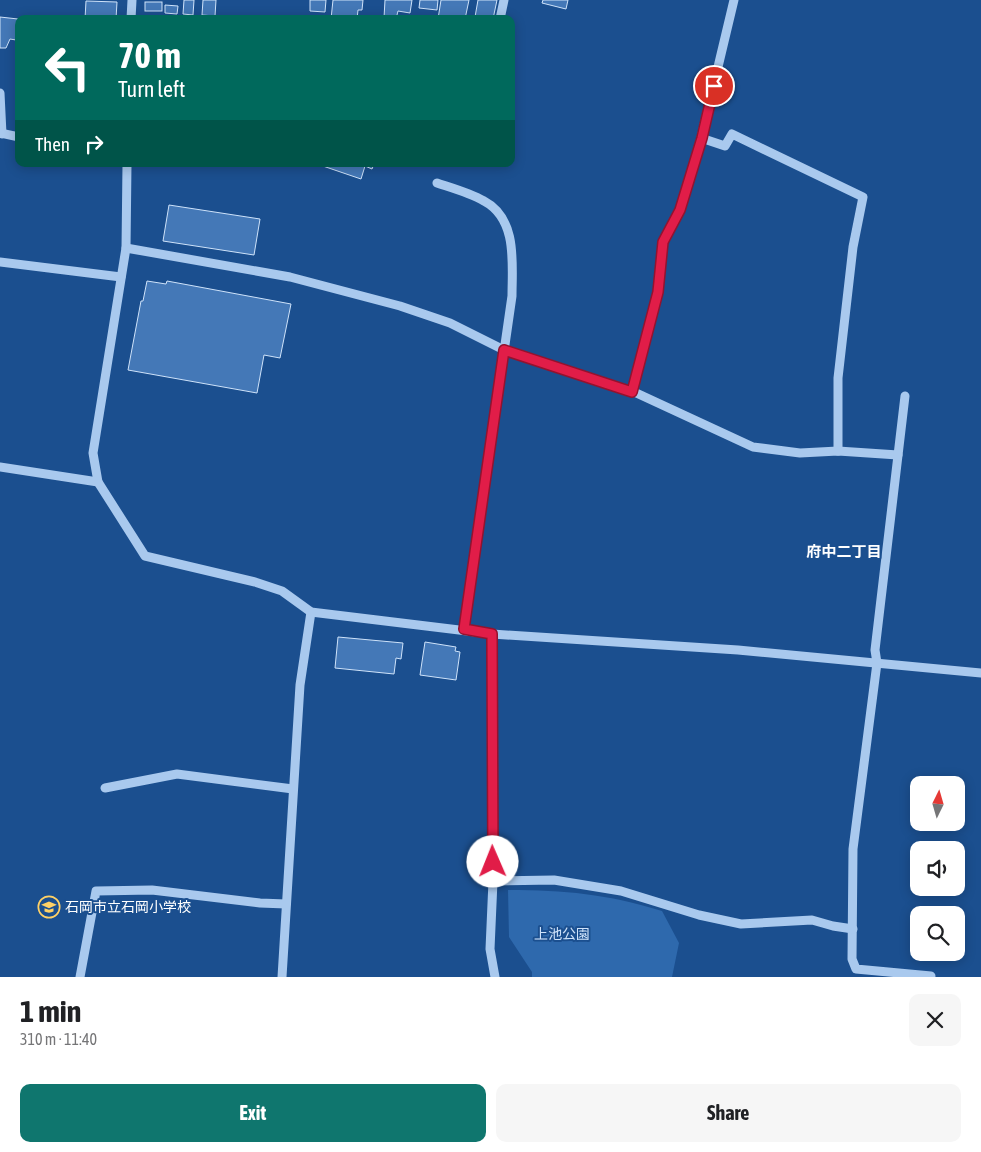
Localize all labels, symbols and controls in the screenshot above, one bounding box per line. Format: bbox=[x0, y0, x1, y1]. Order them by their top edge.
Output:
icon: left bbox=[35, 35, 100, 100]
text: 70 m bbox=[118, 35, 181, 75]
pin bbox=[693, 65, 735, 107]
icon: arrive bbox=[700, 72, 728, 100]
text: Turn left bbox=[118, 76, 185, 102]
icon: right bbox=[80, 130, 108, 158]
text: Then bbox=[35, 133, 70, 155]
district label: 府中二丁目 bbox=[806, 543, 882, 560]
north arrow bbox=[910, 776, 965, 831]
map controls bbox=[910, 776, 965, 961]
position arrow bbox=[466, 835, 518, 887]
button: sound bbox=[910, 841, 965, 896]
school or university icon: 石岡市立石岡小学校 bbox=[37, 895, 61, 919]
place label: 石岡市立石岡小学校 bbox=[65, 899, 191, 915]
button: search bbox=[910, 906, 965, 961]
park label: 上池公園 bbox=[534, 926, 590, 942]
text: 1 min bbox=[20, 994, 81, 1028]
button: close bbox=[909, 994, 961, 1046]
text: 310 m · 11:40 bbox=[20, 1030, 97, 1048]
button: Exit bbox=[20, 1084, 486, 1142]
button: Share bbox=[496, 1084, 961, 1142]

